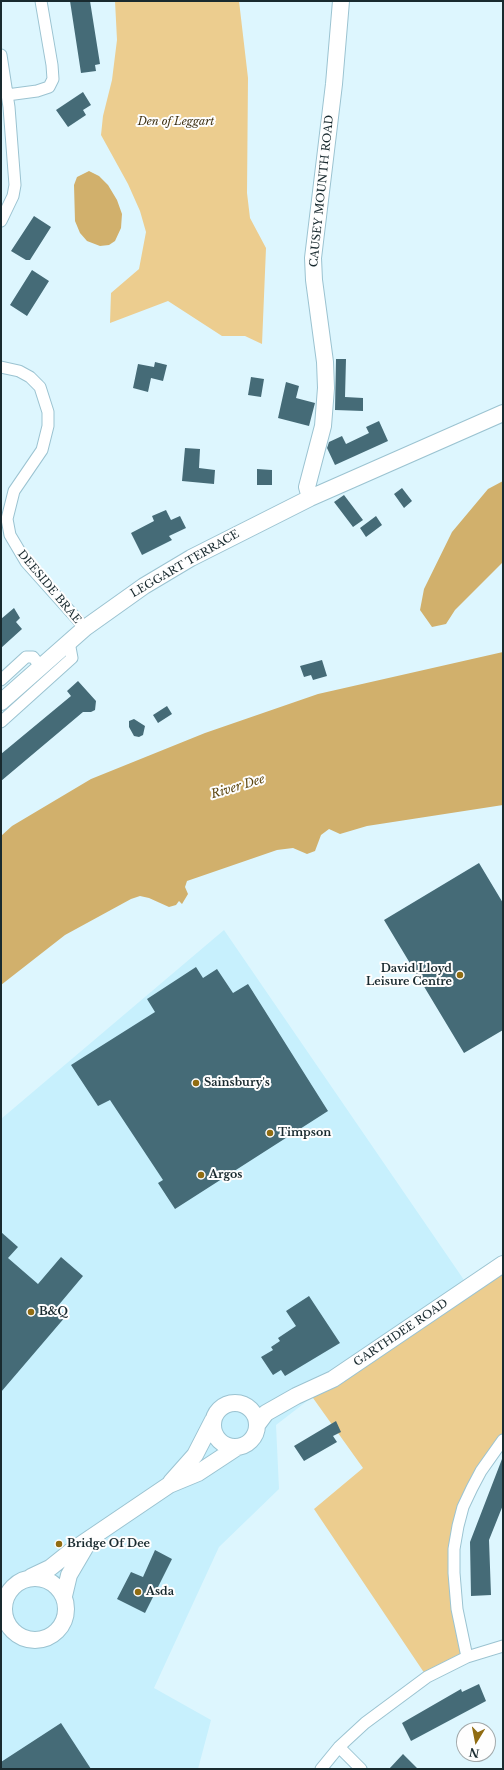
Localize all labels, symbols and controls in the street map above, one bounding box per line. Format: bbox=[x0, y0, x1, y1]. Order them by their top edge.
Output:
street label: CAUSEY MOUNTH ROAD bbox=[307, 114, 337, 268]
park label: Den of Leggart bbox=[138, 115, 214, 129]
street label: LEGGART TERRACE bbox=[128, 528, 242, 600]
street label: DEESIDE BRAE bbox=[15, 548, 83, 626]
water label: River Dee bbox=[209, 772, 267, 802]
place label: David Lloyd Leisure Centre bbox=[366, 962, 452, 988]
marker: David Lloyd Leisure Centre bbox=[455, 970, 465, 980]
place label: Sainsbury's bbox=[204, 1076, 270, 1090]
marker: Sainsbury's bbox=[191, 1078, 201, 1088]
place label: Timpson bbox=[278, 1126, 331, 1140]
marker: Timpson bbox=[265, 1128, 275, 1138]
place label: Argos bbox=[209, 1168, 242, 1182]
marker: Argos bbox=[196, 1170, 206, 1180]
street label: GARTHDEE ROAD bbox=[351, 1297, 451, 1369]
place label: B&Q bbox=[39, 1305, 68, 1319]
marker: B&Q bbox=[26, 1307, 36, 1317]
place label: Bridge Of Dee bbox=[67, 1537, 150, 1551]
marker: Bridge Of Dee bbox=[54, 1539, 64, 1549]
place label: Asda bbox=[146, 1585, 174, 1599]
marker: Asda bbox=[133, 1587, 143, 1597]
north arrow bbox=[456, 1722, 496, 1762]
text: N bbox=[468, 1745, 480, 1761]

